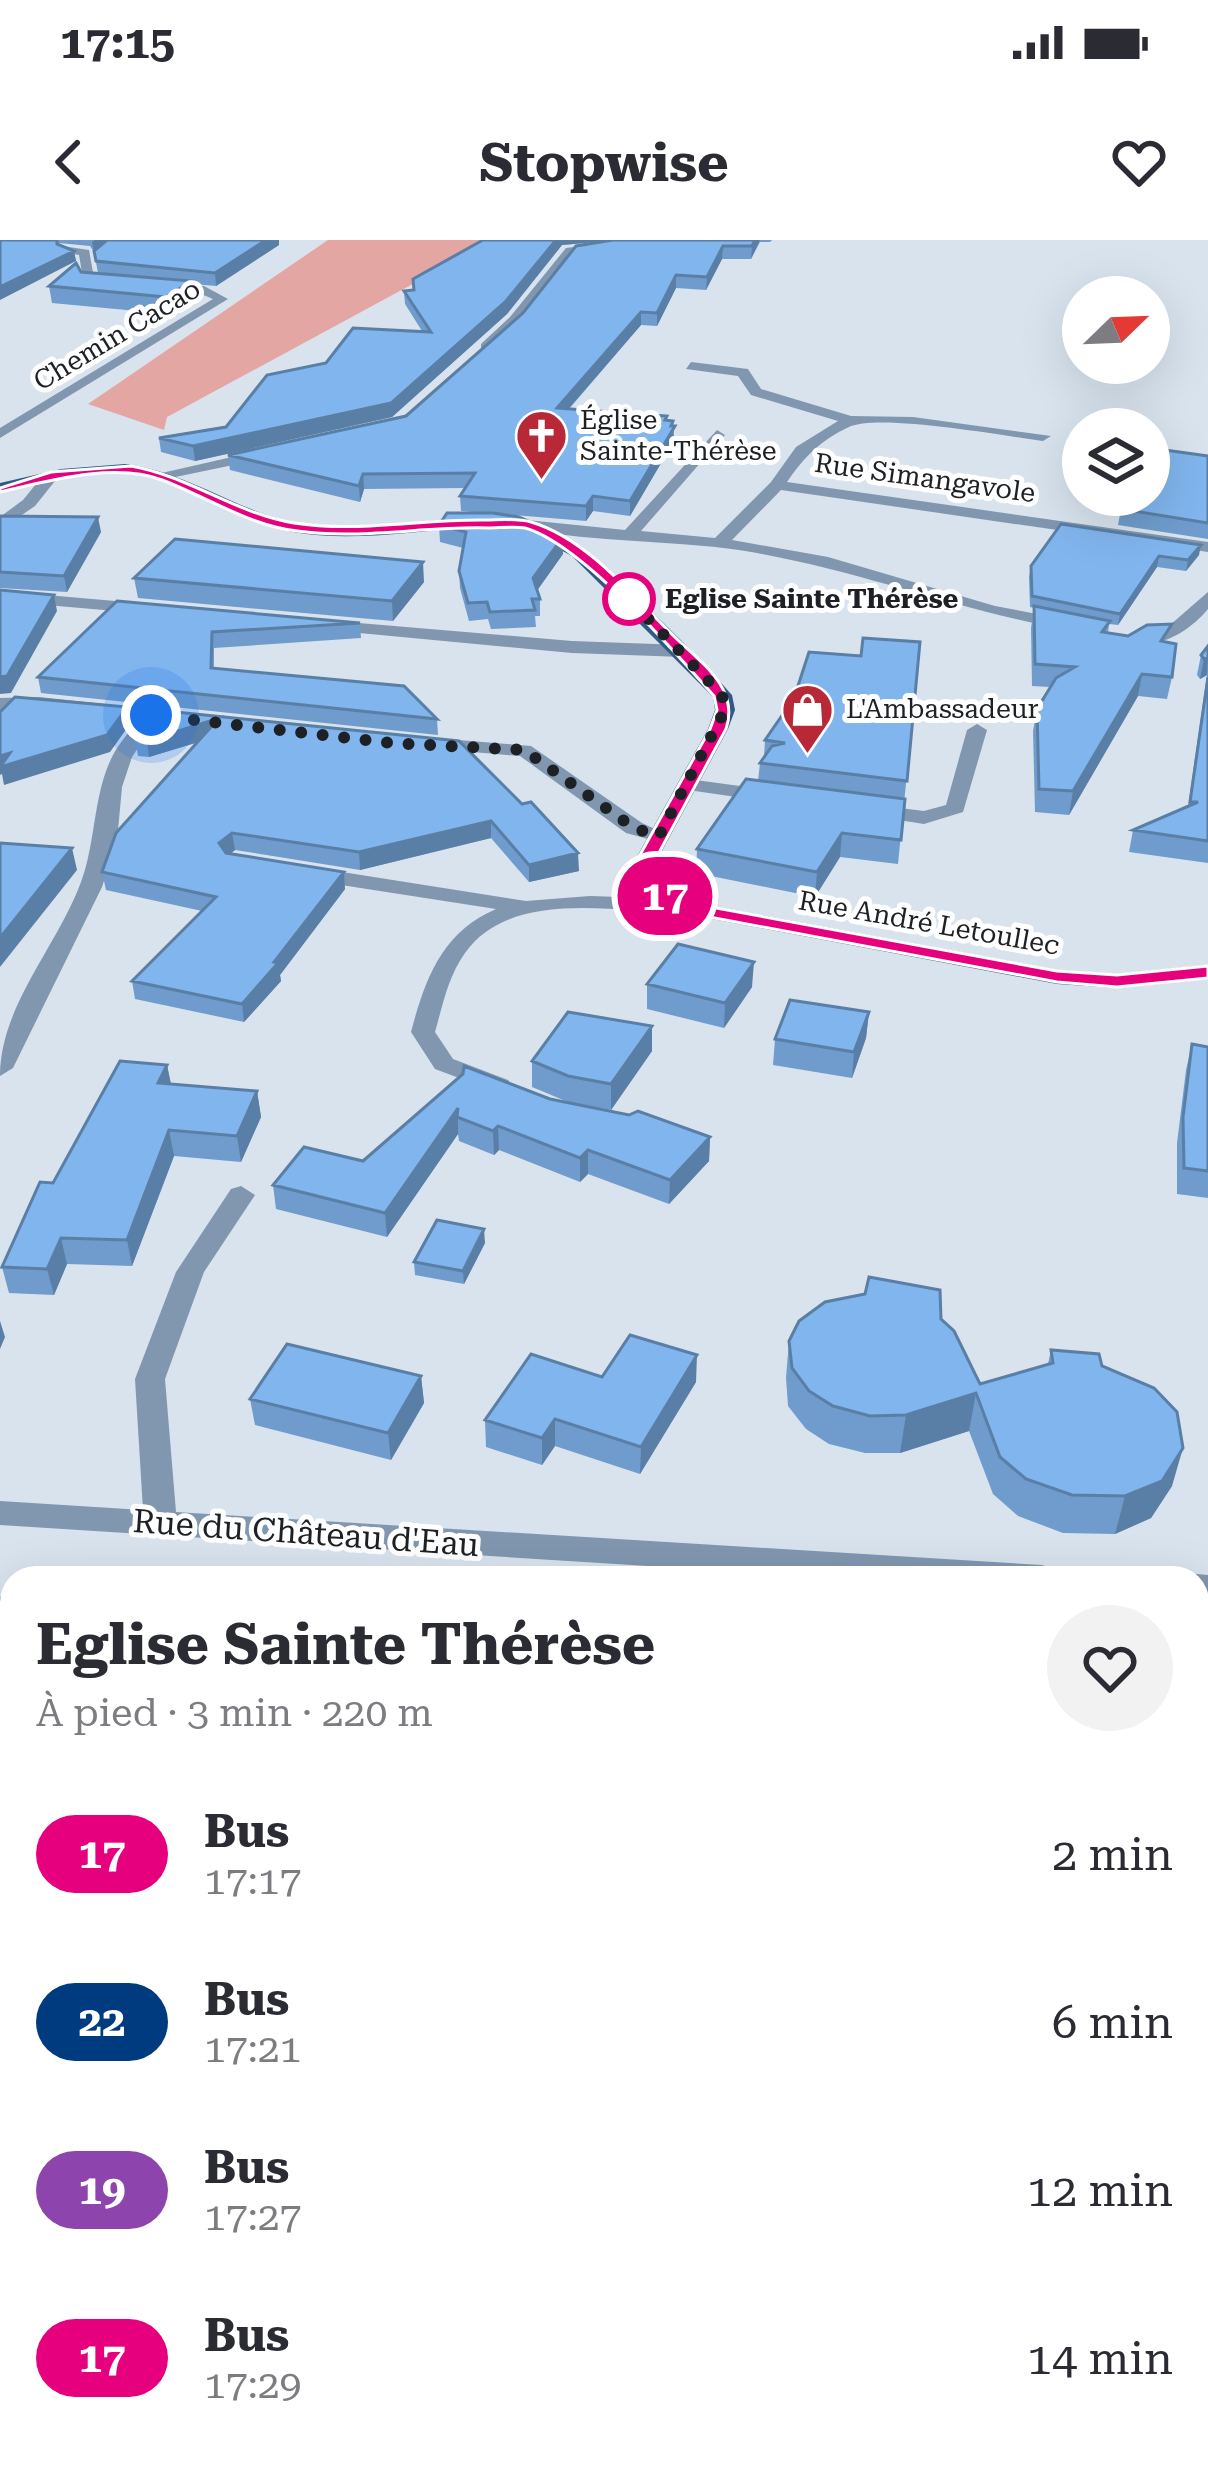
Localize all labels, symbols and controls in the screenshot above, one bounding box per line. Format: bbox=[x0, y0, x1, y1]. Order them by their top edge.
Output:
text: 17:15 bbox=[60, 16, 175, 69]
icon: back bbox=[36, 129, 102, 195]
icon: heart bbox=[1106, 129, 1172, 195]
text: Stopwise bbox=[479, 131, 729, 194]
street label: Chemin Cacao bbox=[28, 273, 206, 397]
north arrow bbox=[1062, 276, 1170, 384]
map controls bbox=[1062, 276, 1170, 516]
place label: Église Sainte-Thérèse bbox=[580, 404, 777, 467]
church icon: Église Sainte-Thérèse bbox=[513, 408, 569, 482]
button: layers bbox=[1062, 408, 1170, 516]
street label: Rue Simangavole bbox=[813, 447, 1037, 509]
marker: Eglise Sainte Thérèse bbox=[604, 574, 654, 624]
place label: Eglise Sainte Thérèse bbox=[665, 583, 959, 615]
shop icon: L'Ambassadeur bbox=[779, 681, 835, 755]
your location bbox=[121, 685, 181, 745]
place label: L'Ambassadeur bbox=[846, 693, 1039, 725]
line badge: 17 bbox=[611, 857, 719, 935]
text: 17 bbox=[641, 871, 689, 920]
street label: Rue André Letoullec bbox=[796, 884, 1062, 962]
street label: Rue du Château d'Eau bbox=[132, 1501, 480, 1564]
button: heart bbox=[1047, 1605, 1173, 1731]
text: Eglise Sainte Thérèse bbox=[36, 1611, 655, 1678]
text: À pied · 3 min · 220 m bbox=[36, 1690, 433, 1736]
text: Bus bbox=[204, 1805, 289, 1858]
text: 2 min bbox=[1052, 1828, 1173, 1881]
text: 17 bbox=[78, 1829, 126, 1878]
text: 17:17 bbox=[204, 1858, 301, 1904]
text: Bus bbox=[204, 1973, 289, 2026]
text: 6 min bbox=[1052, 1996, 1173, 2049]
text: 22 bbox=[78, 1997, 126, 2046]
text: 17:21 bbox=[204, 2026, 301, 2072]
text: Bus bbox=[204, 2141, 289, 2194]
text: 12 min bbox=[1027, 2164, 1173, 2217]
text: 19 bbox=[78, 2165, 126, 2214]
text: 17:27 bbox=[204, 2194, 301, 2240]
text: Bus bbox=[204, 2309, 289, 2362]
text: 14 min bbox=[1027, 2332, 1173, 2385]
text: 17 bbox=[78, 2333, 126, 2382]
text: 17:29 bbox=[204, 2362, 301, 2408]

